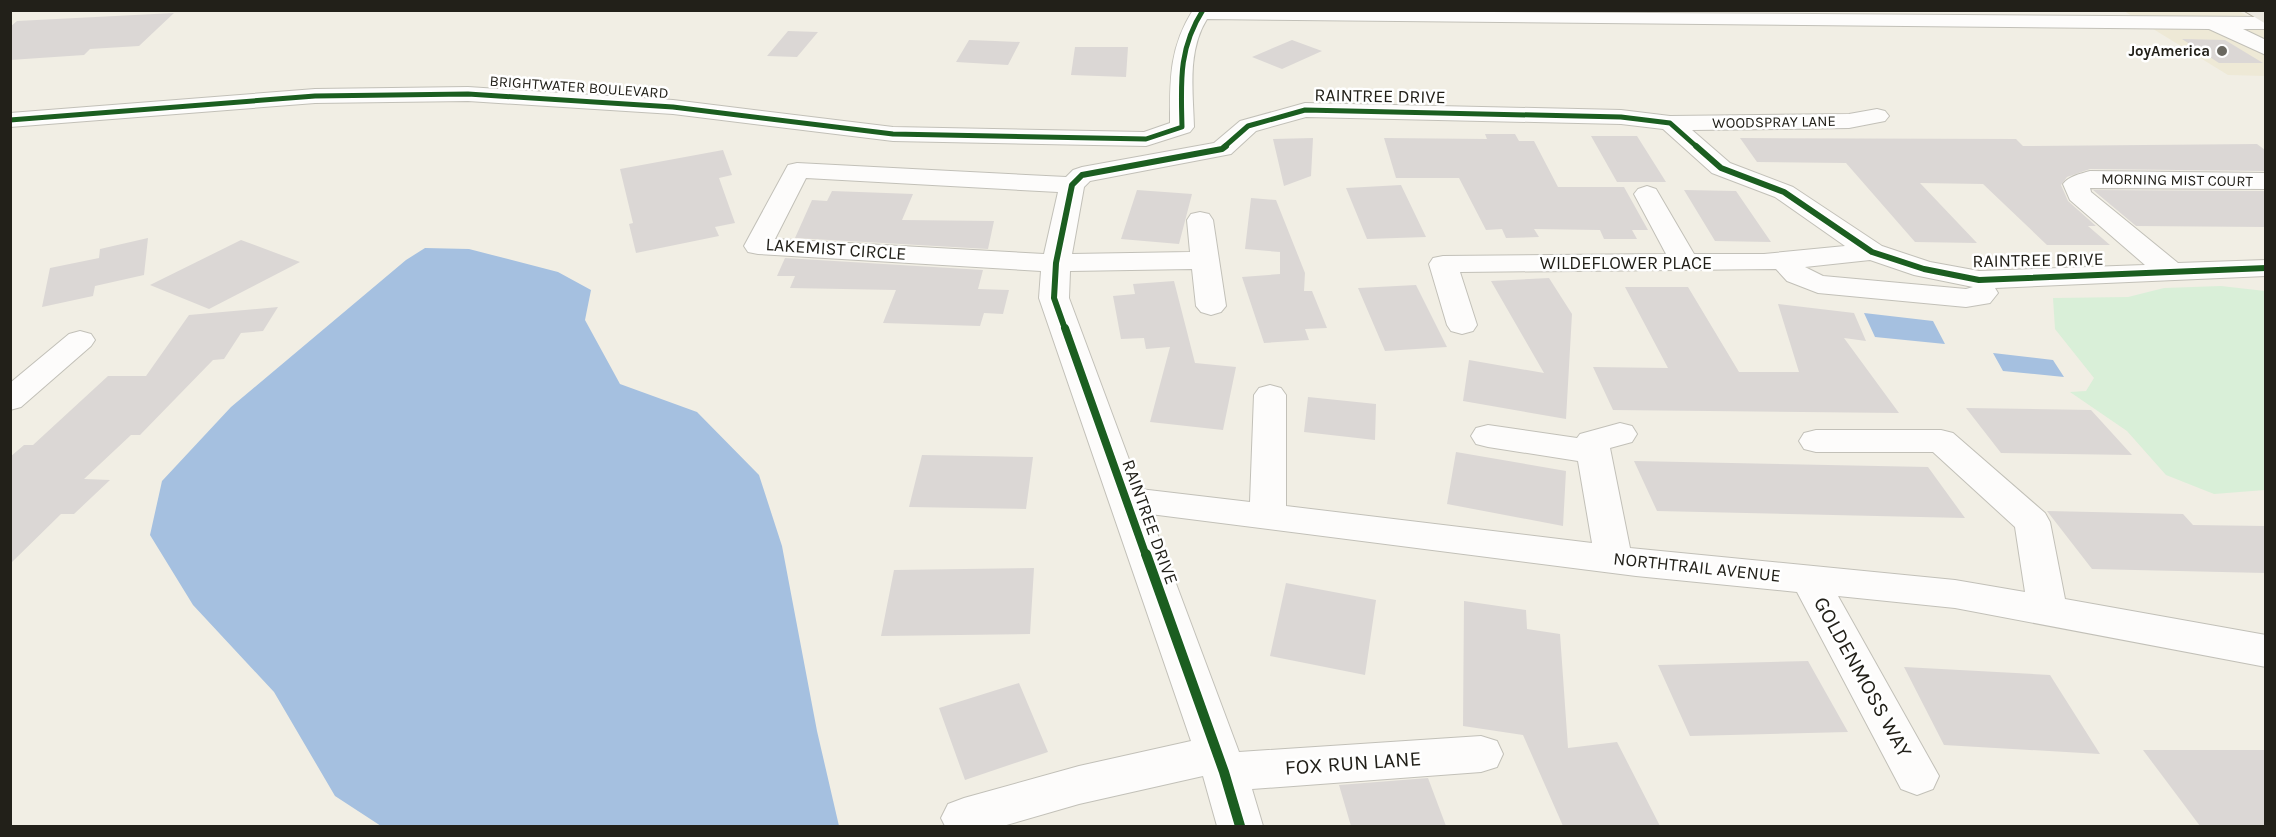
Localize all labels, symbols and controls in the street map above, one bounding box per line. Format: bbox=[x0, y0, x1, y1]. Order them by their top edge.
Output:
place label: JoyAmerica bbox=[2128, 42, 2210, 60]
marker: JoyAmerica bbox=[2215, 44, 2229, 58]
street label: BRIGHTWATER BOULEVARD bbox=[489, 72, 669, 102]
street label: RAINTREE DRIVE bbox=[1314, 84, 1446, 108]
street label: WOODSPRAY LANE bbox=[1712, 112, 1836, 132]
street label: MORNING MIST COURT bbox=[2101, 170, 2254, 190]
street label: LAKEMIST CIRCLE bbox=[765, 233, 907, 265]
street label: RAINTREE DRIVE bbox=[1972, 248, 2104, 272]
street label: WILDEFLOWER PLACE bbox=[1540, 252, 1712, 274]
street label: RAINTREE DRIVE bbox=[1117, 456, 1183, 588]
street label: NORTHTRAIL AVENUE bbox=[1612, 547, 1782, 587]
street label: GOLDENMOSS WAY bbox=[1809, 593, 1917, 762]
street label: FOX RUN LANE bbox=[1284, 746, 1422, 780]

